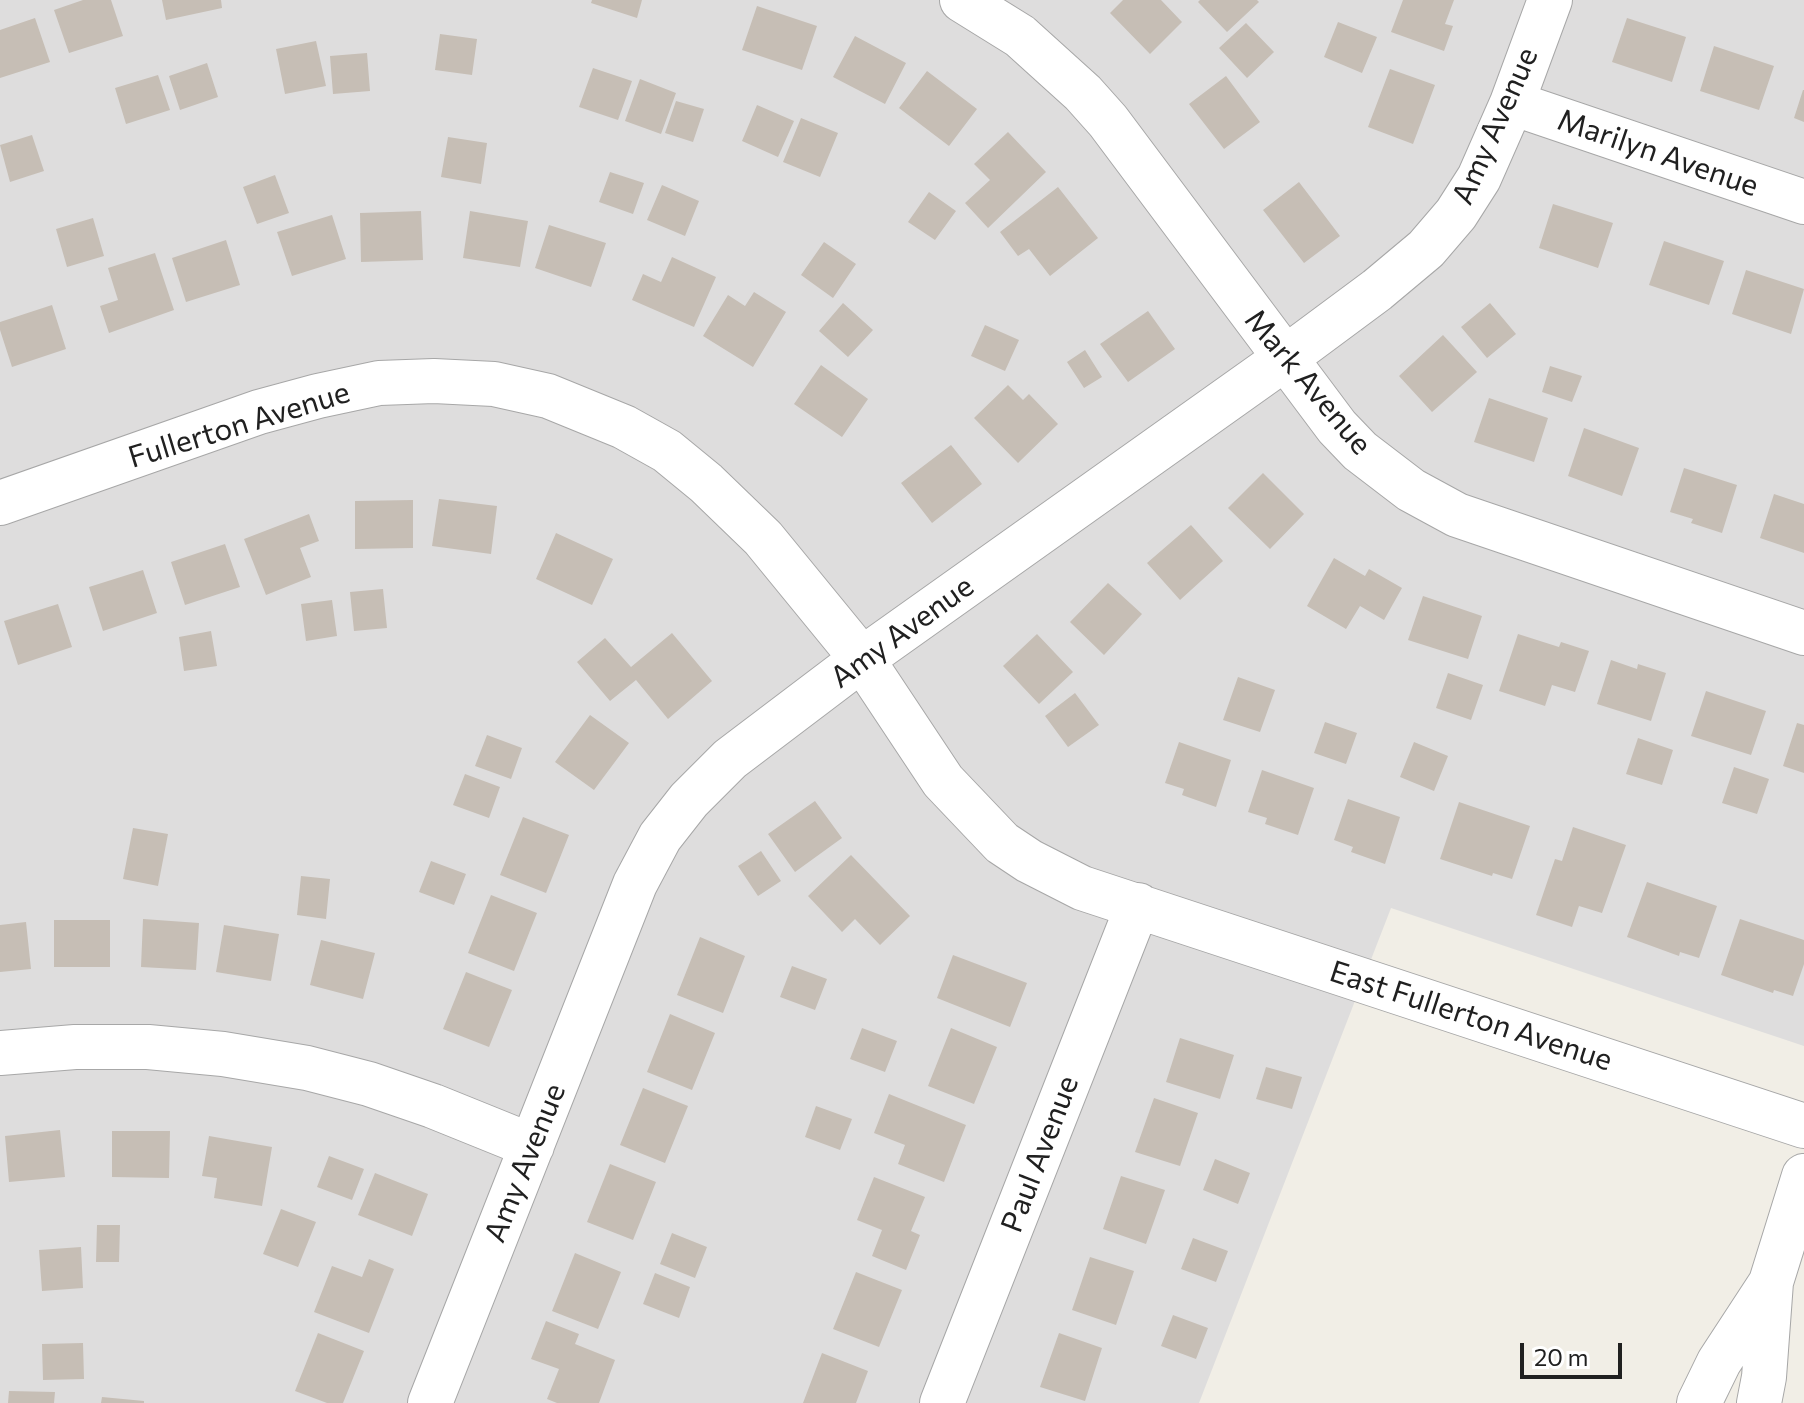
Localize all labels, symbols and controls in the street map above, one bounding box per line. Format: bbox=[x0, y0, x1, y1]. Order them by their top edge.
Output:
street label: Amy Avenue bbox=[1444, 42, 1546, 210]
street label: Marilyn Avenue bbox=[1553, 102, 1763, 204]
street label: Mark Avenue bbox=[1237, 302, 1379, 462]
street label: Fullerton Avenue bbox=[124, 374, 354, 476]
street label: Amy Avenue bbox=[824, 568, 980, 696]
street label: East Fullerton Avenue bbox=[1325, 953, 1617, 1079]
street label: Paul Avenue bbox=[994, 1071, 1086, 1237]
street label: Amy Avenue bbox=[477, 1078, 573, 1248]
scale bar bbox=[1524, 1327, 1626, 1377]
text: 20 m bbox=[1534, 1342, 1588, 1371]

